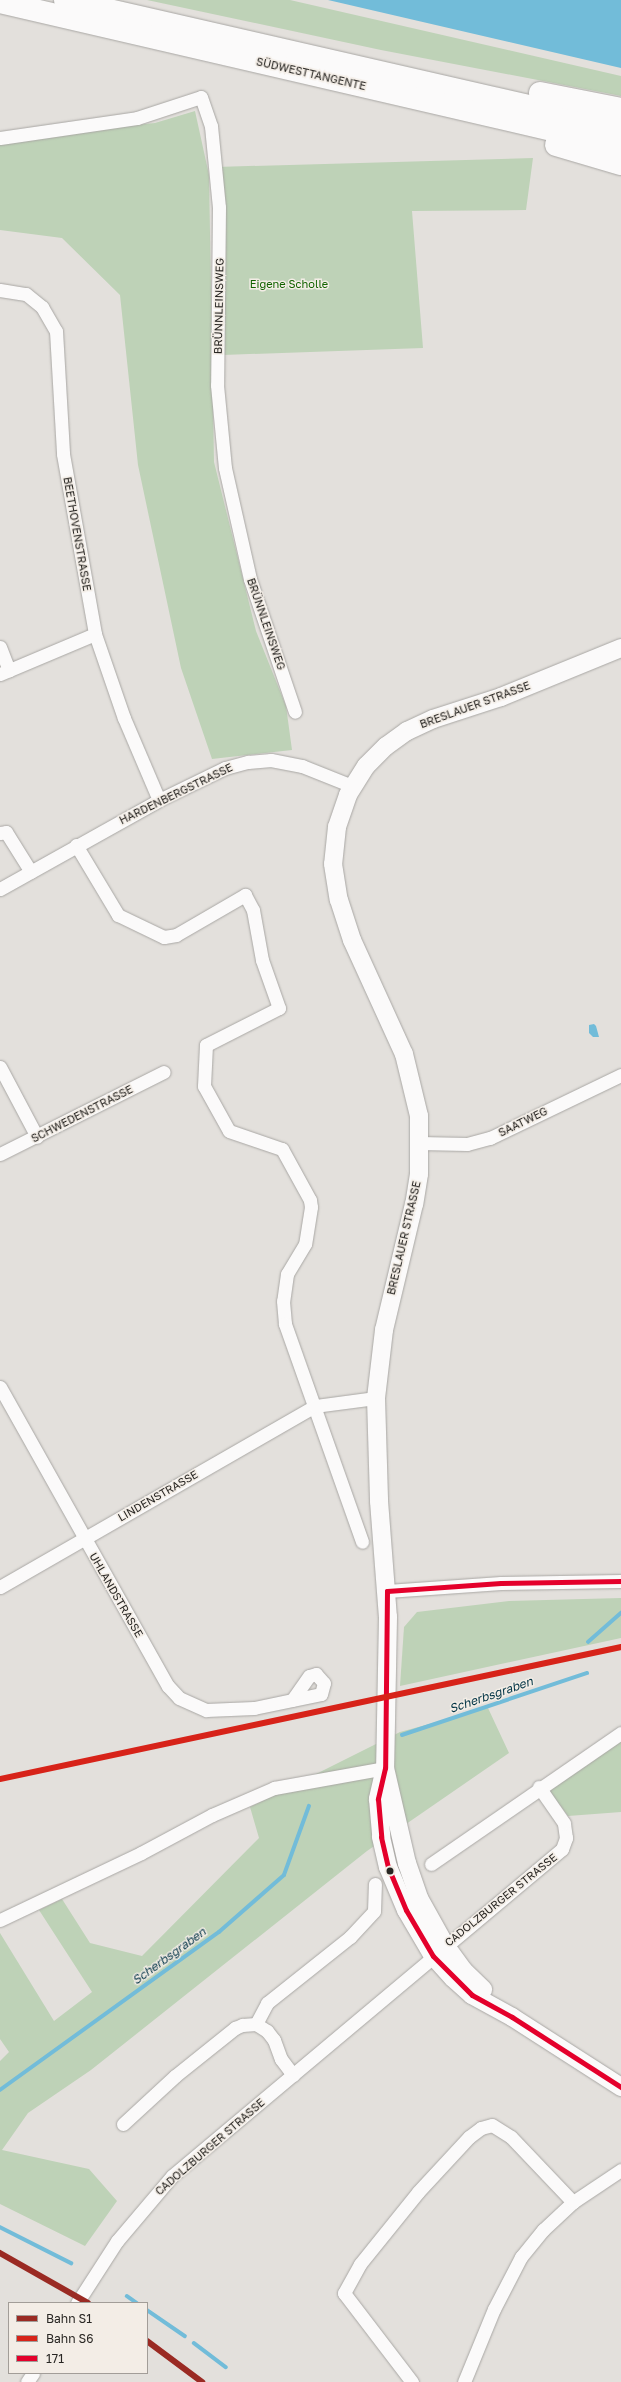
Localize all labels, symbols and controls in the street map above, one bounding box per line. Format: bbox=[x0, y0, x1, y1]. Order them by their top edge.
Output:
street label: SÜDWESTTANGENTE bbox=[255, 55, 367, 93]
street label: BRÜNNLEINSWEG bbox=[212, 258, 226, 354]
park label: Eigene Scholle bbox=[250, 277, 328, 291]
street label: BEETHOVENSTRASSE bbox=[60, 476, 94, 592]
street label: BRÜNNLEINSWEG bbox=[244, 576, 288, 672]
street label: BRESLAUER STRASSE bbox=[418, 679, 532, 731]
street label: HARDENBERGSTRASSE bbox=[117, 761, 235, 827]
street label: SCHWEDENSTRASSE bbox=[29, 1083, 135, 1145]
street label: SAATWEG bbox=[496, 1104, 550, 1140]
street label: BRESLAUER STRASSE bbox=[384, 1180, 424, 1296]
street label: LINDENSTRASSE bbox=[116, 1468, 200, 1524]
street label: UHLANDSTRASSE bbox=[86, 1550, 146, 1640]
water label: Scherbsgraben bbox=[447, 1674, 535, 1716]
street label: CADOLZBURGER STRASSE bbox=[442, 1851, 560, 1949]
unlabelled marker bbox=[385, 1866, 395, 1876]
water label: Scherbsgraben bbox=[129, 1924, 209, 1988]
street label: CADOLZBURGER STRASSE bbox=[153, 2096, 267, 2198]
legend bbox=[8, 2302, 148, 2374]
text: Bahn S1 bbox=[46, 2311, 92, 2326]
text: Bahn S6 bbox=[46, 2331, 94, 2346]
text: 171 bbox=[46, 2351, 64, 2366]

